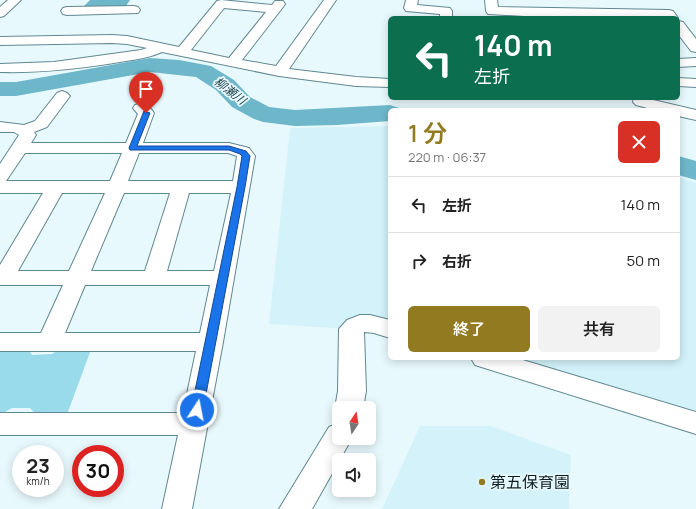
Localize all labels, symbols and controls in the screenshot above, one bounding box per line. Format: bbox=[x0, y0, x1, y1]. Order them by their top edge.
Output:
text: 140 m bbox=[474, 26, 553, 64]
icon: left bbox=[408, 32, 460, 84]
text: 左折 bbox=[474, 64, 510, 88]
pin bbox=[129, 72, 163, 113]
water label: 柳瀬川 bbox=[211, 73, 251, 110]
icon: arrive bbox=[135, 78, 157, 100]
text: 1 分 bbox=[408, 116, 447, 149]
button: close bbox=[618, 121, 660, 163]
text: 220 m · 06:37 bbox=[408, 148, 486, 166]
icon: left bbox=[408, 194, 430, 216]
text: 140 m bbox=[620, 194, 660, 215]
text: 左折 bbox=[442, 195, 472, 216]
icon: right bbox=[408, 250, 430, 272]
text: 50 m bbox=[626, 250, 660, 271]
text: 右折 bbox=[442, 251, 472, 272]
button: 終了 bbox=[408, 306, 530, 352]
button: 共有 bbox=[538, 306, 660, 352]
position arrow bbox=[176, 389, 218, 431]
north arrow bbox=[332, 401, 376, 445]
map controls bbox=[332, 401, 376, 497]
speed limit sign: 30 bbox=[72, 445, 124, 497]
text: 23 bbox=[26, 452, 50, 479]
button: sound bbox=[332, 453, 376, 497]
place label: 第五保育園 bbox=[490, 471, 570, 493]
text: km/h bbox=[26, 474, 50, 488]
marker: 第五保育園 bbox=[477, 477, 487, 487]

